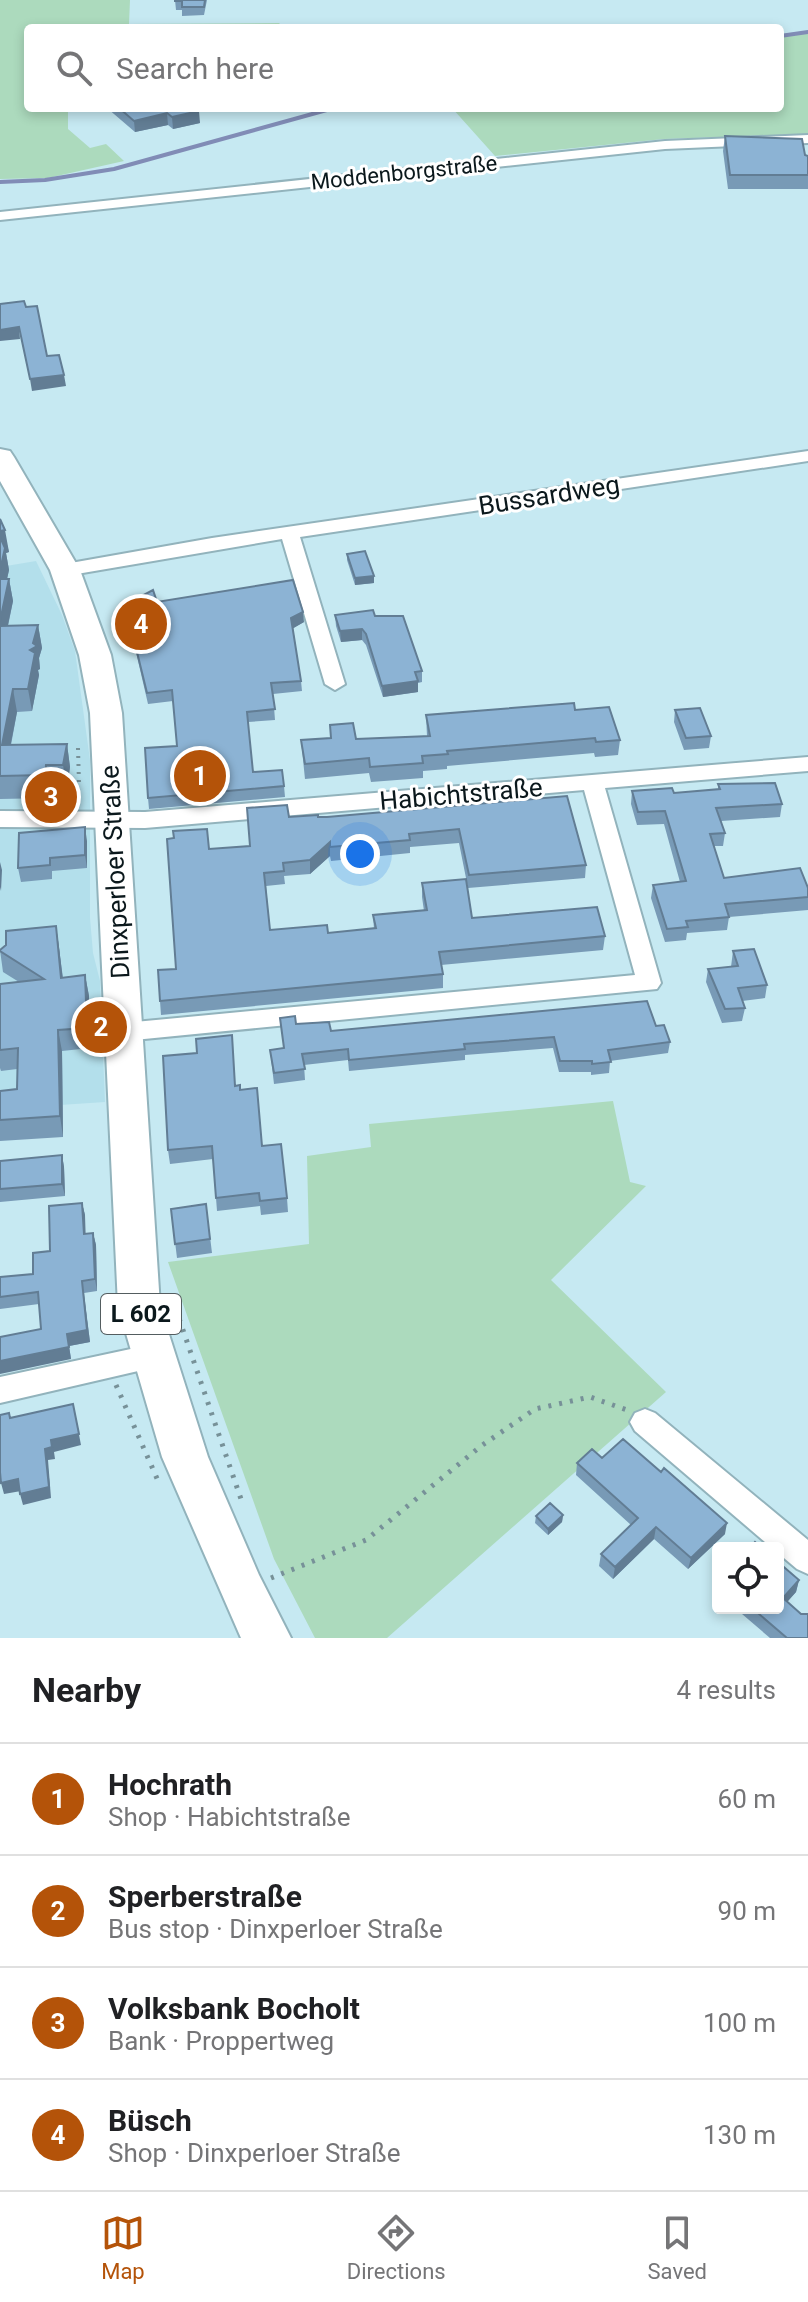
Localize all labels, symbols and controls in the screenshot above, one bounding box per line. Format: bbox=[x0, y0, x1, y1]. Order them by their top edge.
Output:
search box bbox=[24, 24, 784, 112]
icon: search bbox=[52, 46, 96, 90]
text: Search here bbox=[116, 51, 274, 86]
street label: Moddenborgstraße bbox=[310, 150, 498, 195]
street label: Bussardweg bbox=[476, 469, 622, 521]
pin: 4 bbox=[115, 594, 167, 654]
pin: 1 bbox=[174, 746, 226, 806]
street label: Dinxperloer Straße bbox=[94, 765, 136, 979]
pin: 3 bbox=[25, 767, 77, 827]
street label: Habichtstraße bbox=[378, 772, 544, 816]
your location bbox=[340, 834, 380, 874]
pin: 2 bbox=[75, 997, 127, 1057]
road number: L 602 bbox=[101, 1294, 181, 1334]
map controls bbox=[712, 1542, 784, 1614]
button: locate bbox=[712, 1542, 784, 1614]
text: Nearby bbox=[32, 1670, 141, 1710]
text: 4 results bbox=[677, 1675, 776, 1705]
text: Hochrath bbox=[108, 1767, 232, 1802]
text: 1 bbox=[51, 1784, 65, 1814]
text: 60 m bbox=[718, 1784, 776, 1814]
text: Shop · Habichtstraße bbox=[108, 1802, 351, 1832]
text: Sperberstraße bbox=[108, 1879, 302, 1914]
text: 2 bbox=[51, 1896, 65, 1926]
text: 90 m bbox=[718, 1896, 776, 1926]
text: Bus stop · Dinxperloer Straße bbox=[108, 1914, 443, 1944]
text: Volksbank Bocholt bbox=[108, 1991, 360, 2026]
text: 3 bbox=[51, 2008, 65, 2038]
text: 100 m bbox=[703, 2008, 776, 2038]
text: Bank · Proppertweg bbox=[108, 2026, 334, 2056]
text: Büsch bbox=[108, 2103, 192, 2138]
text: 4 bbox=[51, 2120, 65, 2150]
text: 130 m bbox=[703, 2120, 776, 2150]
text: Shop · Dinxperloer Straße bbox=[108, 2138, 401, 2168]
tab: Map bbox=[101, 2211, 145, 2284]
tab: Directions bbox=[347, 2211, 446, 2284]
tab: Saved bbox=[648, 2211, 707, 2284]

